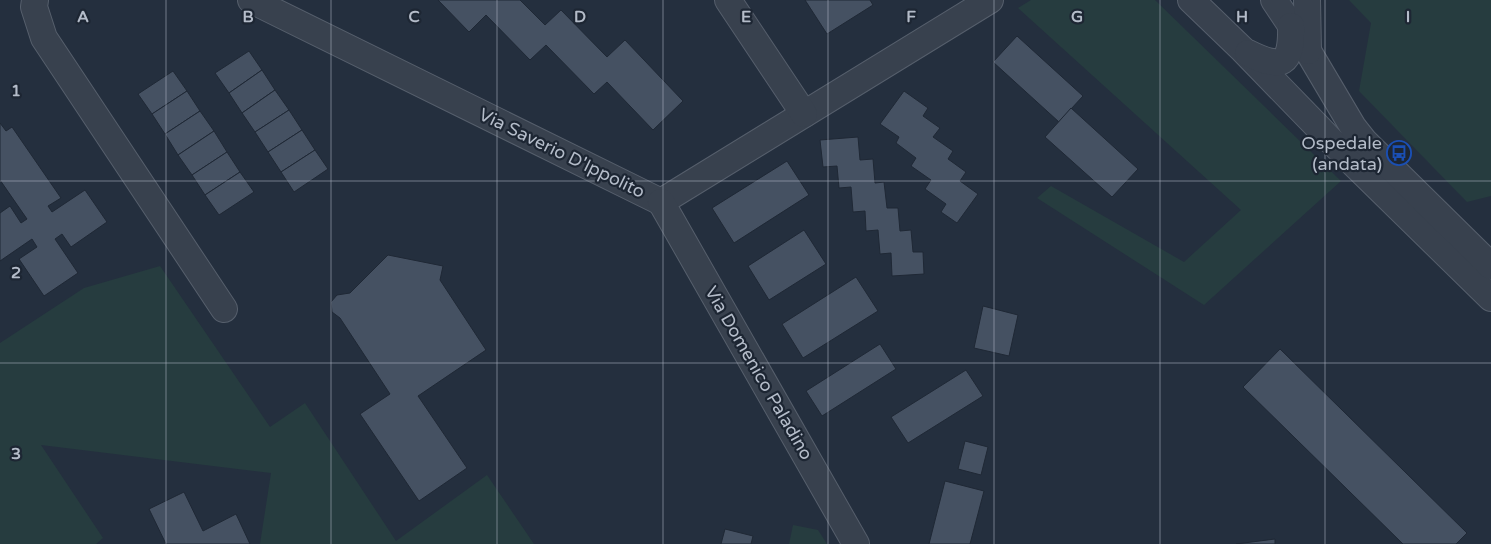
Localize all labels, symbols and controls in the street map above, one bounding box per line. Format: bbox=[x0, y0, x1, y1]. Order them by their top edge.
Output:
text: A bbox=[77, 7, 89, 27]
text: B bbox=[242, 7, 254, 27]
text: C bbox=[408, 7, 420, 27]
text: D bbox=[574, 7, 586, 27]
text: E bbox=[741, 7, 751, 27]
text: F bbox=[906, 7, 916, 27]
text: G bbox=[1071, 7, 1083, 27]
text: H bbox=[1236, 7, 1248, 27]
text: I bbox=[1406, 7, 1410, 27]
text: 1 bbox=[11, 81, 21, 101]
street label: Via Saverio D'Ippolito bbox=[475, 103, 649, 203]
place label: Ospedale (andata) bbox=[1301, 132, 1382, 175]
bus stop icon: Ospedale (andata) bbox=[1386, 140, 1412, 166]
text: 2 bbox=[11, 263, 21, 283]
street label: Via Domenico Paladino bbox=[700, 282, 818, 464]
text: 3 bbox=[11, 444, 21, 464]

